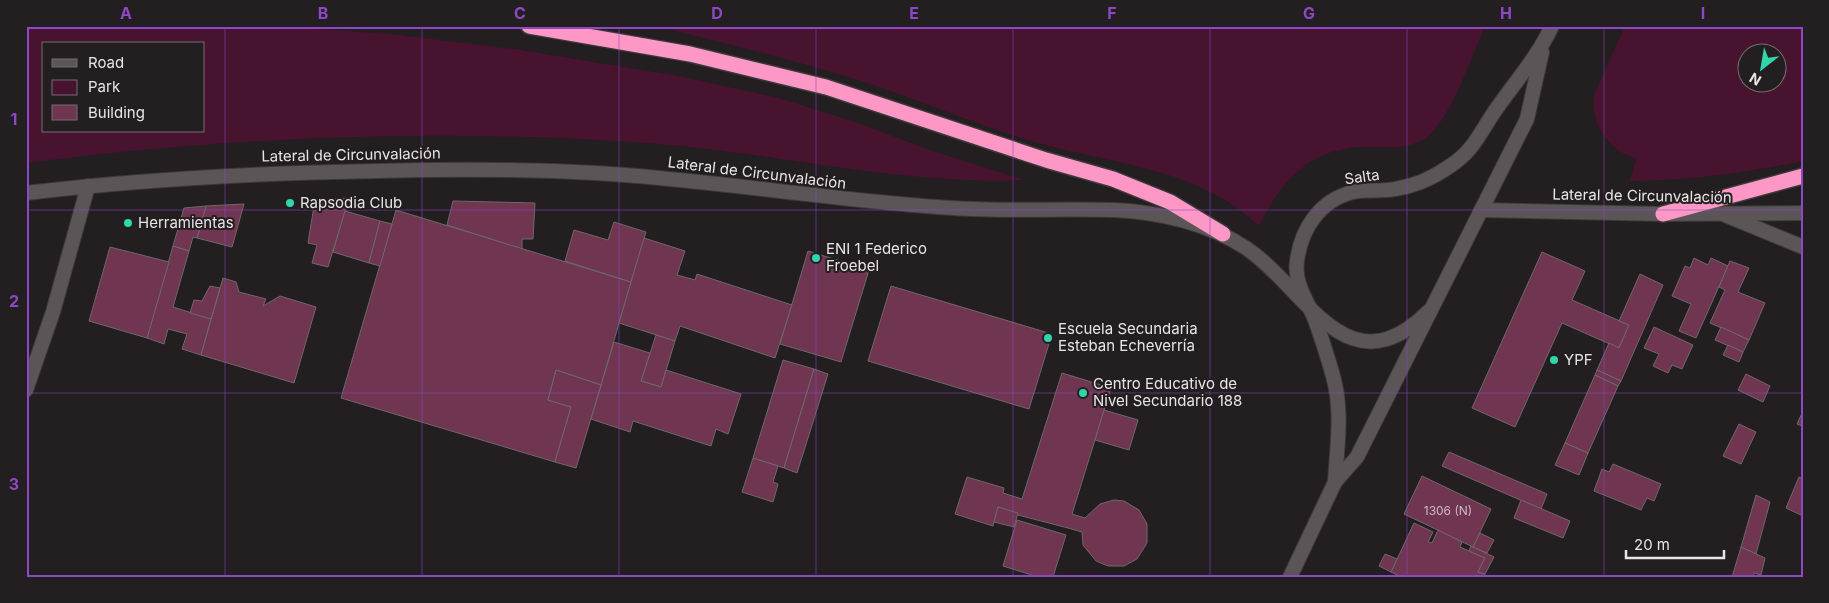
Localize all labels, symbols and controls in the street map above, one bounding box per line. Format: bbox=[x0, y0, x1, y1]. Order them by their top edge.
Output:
text: A bbox=[120, 3, 132, 23]
text: B bbox=[318, 3, 328, 23]
text: C bbox=[514, 3, 526, 23]
text: D bbox=[711, 3, 723, 23]
text: E bbox=[909, 3, 919, 23]
text: F bbox=[1107, 3, 1117, 23]
text: G bbox=[1303, 3, 1315, 23]
text: H bbox=[1500, 3, 1512, 23]
text: I bbox=[1701, 3, 1705, 23]
legend bbox=[42, 42, 205, 132]
north arrow bbox=[1736, 42, 1786, 92]
text: Road bbox=[88, 53, 124, 72]
text: N bbox=[1746, 70, 1764, 90]
text: Park bbox=[88, 77, 121, 96]
text: Building bbox=[88, 103, 145, 122]
text: 1 bbox=[11, 109, 17, 129]
street label: Lateral de Circunvalación bbox=[261, 143, 441, 166]
street label: Lateral de Circunvalación bbox=[667, 152, 847, 193]
street label: Salta bbox=[1343, 165, 1381, 188]
street label: Lateral de Circunvalación bbox=[1552, 184, 1732, 207]
place label: Rapsodia Club bbox=[300, 193, 402, 212]
marker: Rapsodia Club bbox=[284, 197, 296, 209]
place label: Herramientas bbox=[138, 213, 234, 232]
marker: Herramientas bbox=[122, 217, 134, 229]
place label: ENI 1 Federico Froebel bbox=[826, 239, 927, 275]
marker: ENI 1 Federico Froebel bbox=[810, 252, 822, 264]
text: 2 bbox=[9, 291, 19, 311]
place label: Escuela Secundaria Esteban Echeverría bbox=[1058, 319, 1198, 355]
marker: Escuela Secundaria Esteban Echeverría bbox=[1042, 332, 1054, 344]
place label: YPF bbox=[1564, 350, 1593, 369]
marker: YPF bbox=[1548, 354, 1560, 366]
place label: Centro Educativo de Nivel Secundario 188 bbox=[1093, 374, 1242, 410]
marker: Centro Educativo de Nivel Secundario 188 bbox=[1077, 387, 1089, 399]
text: 3 bbox=[9, 474, 19, 494]
house number: 1306 (N) bbox=[1424, 503, 1472, 518]
scale bar bbox=[1626, 528, 1724, 560]
text: 20 m bbox=[1634, 535, 1670, 554]

